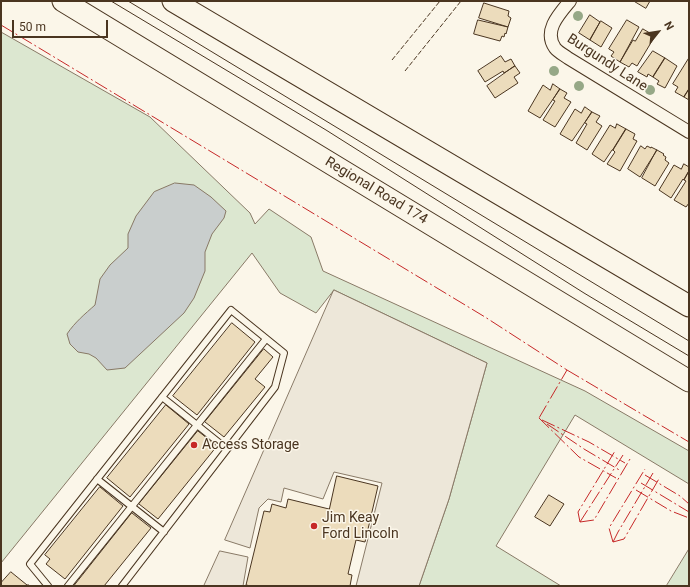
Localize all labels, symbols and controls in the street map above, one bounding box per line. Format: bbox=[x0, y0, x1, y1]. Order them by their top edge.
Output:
scale bar bbox=[14, 12, 110, 38]
north arrow bbox=[638, 12, 678, 52]
text: N bbox=[661, 19, 676, 32]
text: 50 m bbox=[19, 20, 46, 34]
street label: Burgundy Lane bbox=[564, 31, 650, 95]
street label: Regional Road 174 bbox=[322, 154, 430, 228]
place label: Access Storage bbox=[202, 437, 299, 453]
marker: Access Storage bbox=[189, 440, 199, 450]
place label: Jim Keay Ford Lincoln bbox=[322, 510, 399, 542]
marker: Jim Keay Ford Lincoln bbox=[309, 521, 319, 531]

